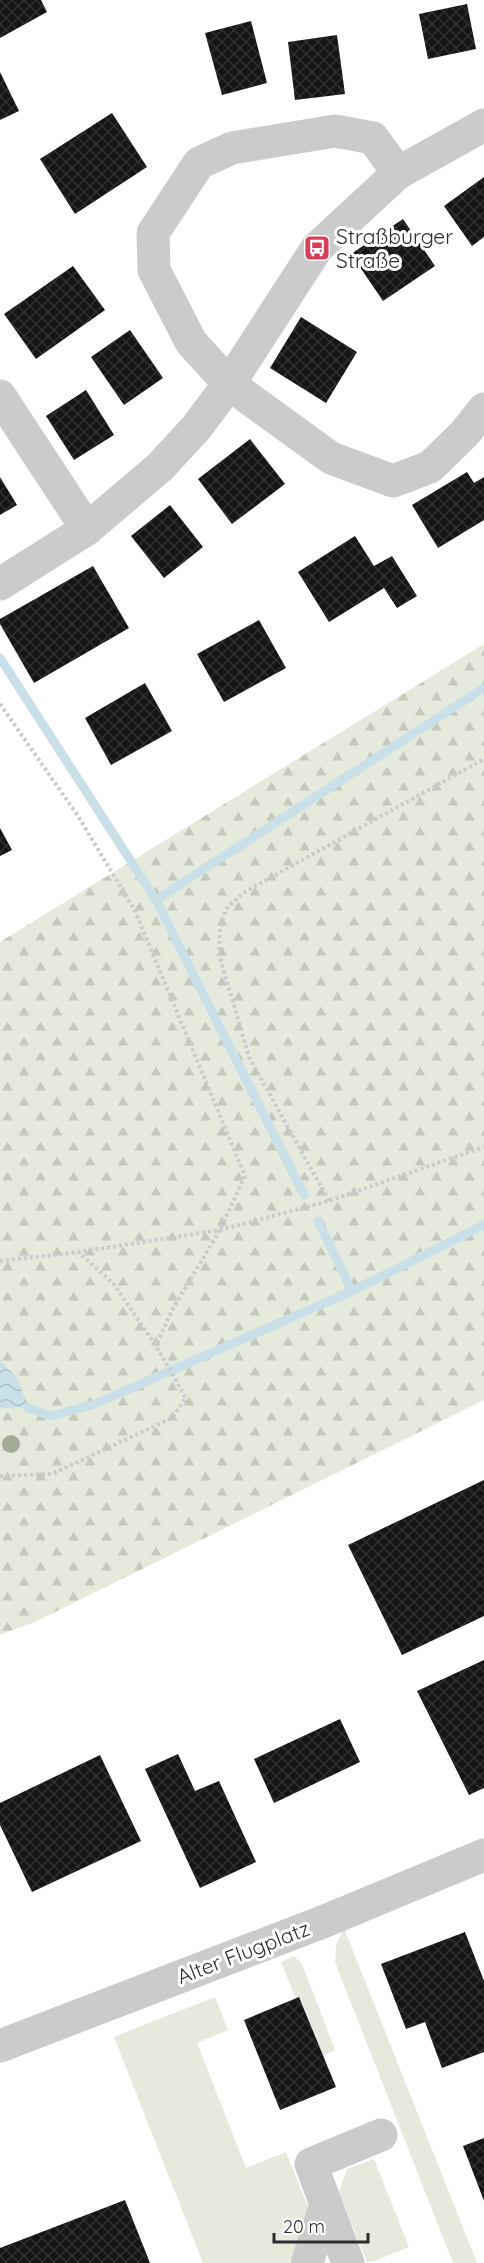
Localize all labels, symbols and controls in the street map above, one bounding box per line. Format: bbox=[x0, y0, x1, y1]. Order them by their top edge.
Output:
place label: Straßburger Straße bbox=[336, 223, 453, 273]
bus stop icon: Straßburger Straße bbox=[302, 233, 332, 263]
street label: Alter Flugplatz bbox=[173, 1915, 313, 1989]
scale bar bbox=[274, 2206, 368, 2244]
text: 20 m bbox=[283, 2215, 325, 2238]

